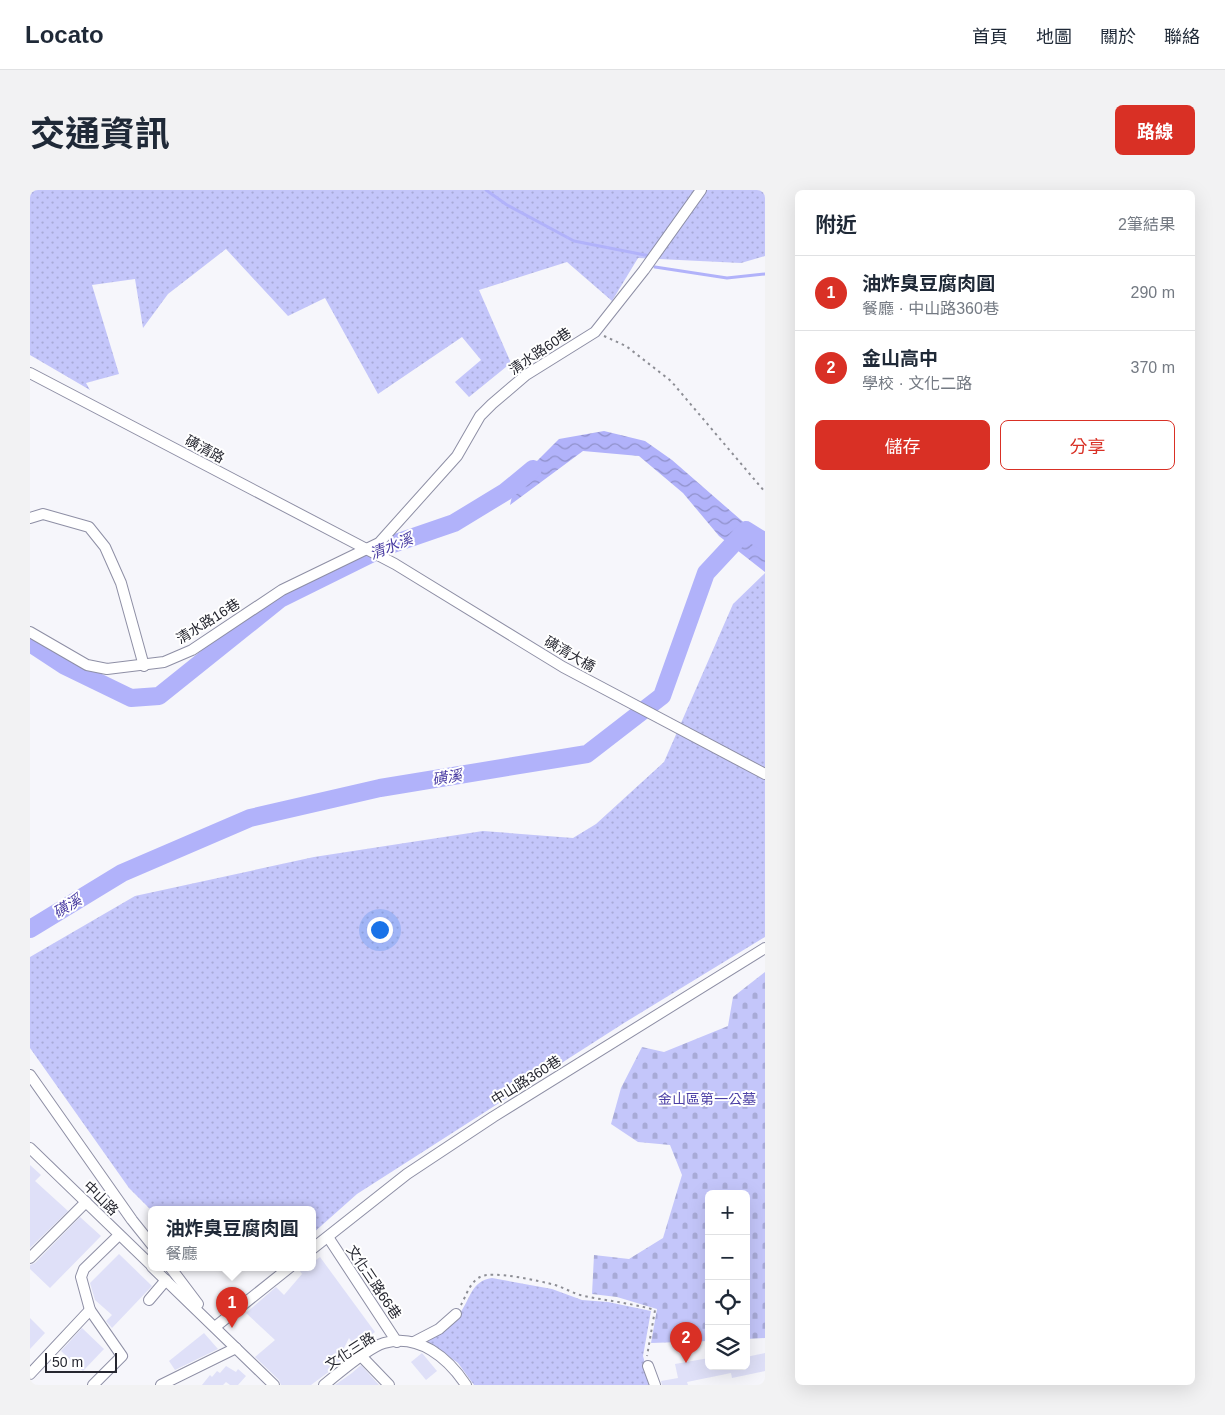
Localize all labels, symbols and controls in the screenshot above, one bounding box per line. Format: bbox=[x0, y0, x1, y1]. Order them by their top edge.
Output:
text: Locato bbox=[25, 21, 104, 48]
text: 首頁 bbox=[972, 27, 1008, 47]
text: 地圖 bbox=[1036, 27, 1072, 47]
text: 關於 bbox=[1100, 27, 1136, 47]
text: 聯絡 bbox=[1164, 27, 1200, 47]
button: 路線 bbox=[1115, 105, 1195, 155]
text: 交通資訊 bbox=[30, 114, 170, 153]
text: 附近 bbox=[815, 213, 857, 236]
text: 2筆結果 bbox=[1118, 216, 1175, 233]
text: 油炸臭豆腐肉圓 bbox=[862, 273, 995, 294]
text: 1 bbox=[827, 284, 835, 301]
text: 290 m bbox=[1131, 284, 1175, 301]
text: 餐廳 · 中山路360巷 bbox=[862, 300, 999, 317]
street label: 清水路60巷 bbox=[506, 324, 574, 378]
text: 金山高中 bbox=[862, 348, 938, 369]
text: 2 bbox=[827, 359, 835, 376]
text: 370 m bbox=[1131, 359, 1175, 376]
text: 學校 · 文化二路 bbox=[862, 375, 972, 392]
button: 儲存 bbox=[815, 420, 990, 470]
button: 分享 bbox=[1000, 420, 1175, 470]
street label: 磺清路 bbox=[183, 432, 227, 466]
water label: 清水溪 bbox=[367, 529, 417, 562]
street label: 清水路16巷 bbox=[173, 595, 243, 647]
street label: 磺清大橋 bbox=[542, 633, 598, 675]
water label: 磺溪 bbox=[431, 766, 465, 788]
water label: 磺溪 bbox=[50, 890, 86, 921]
your location bbox=[367, 917, 393, 943]
street label: 中山路360巷 bbox=[488, 1052, 564, 1108]
park label: 金山區第一公墓 bbox=[658, 1091, 756, 1107]
street label: 中山路 bbox=[80, 1178, 122, 1218]
map controls bbox=[705, 1190, 750, 1370]
button: + bbox=[705, 1190, 750, 1235]
popup bbox=[148, 1206, 316, 1271]
text: 油炸臭豆腐肉圓 bbox=[165, 1218, 299, 1239]
button: − bbox=[705, 1235, 750, 1280]
street label: 文化三路66巷 bbox=[343, 1242, 405, 1322]
text: 餐廳 bbox=[165, 1245, 198, 1262]
button: locate bbox=[705, 1280, 750, 1325]
pin: 1 bbox=[216, 1287, 248, 1328]
pin: 2 bbox=[670, 1322, 702, 1363]
button: layers bbox=[705, 1325, 750, 1370]
street label: 文化三路 bbox=[322, 1329, 378, 1373]
scale bar bbox=[45, 1350, 118, 1373]
text: 50 m bbox=[52, 1354, 83, 1370]

